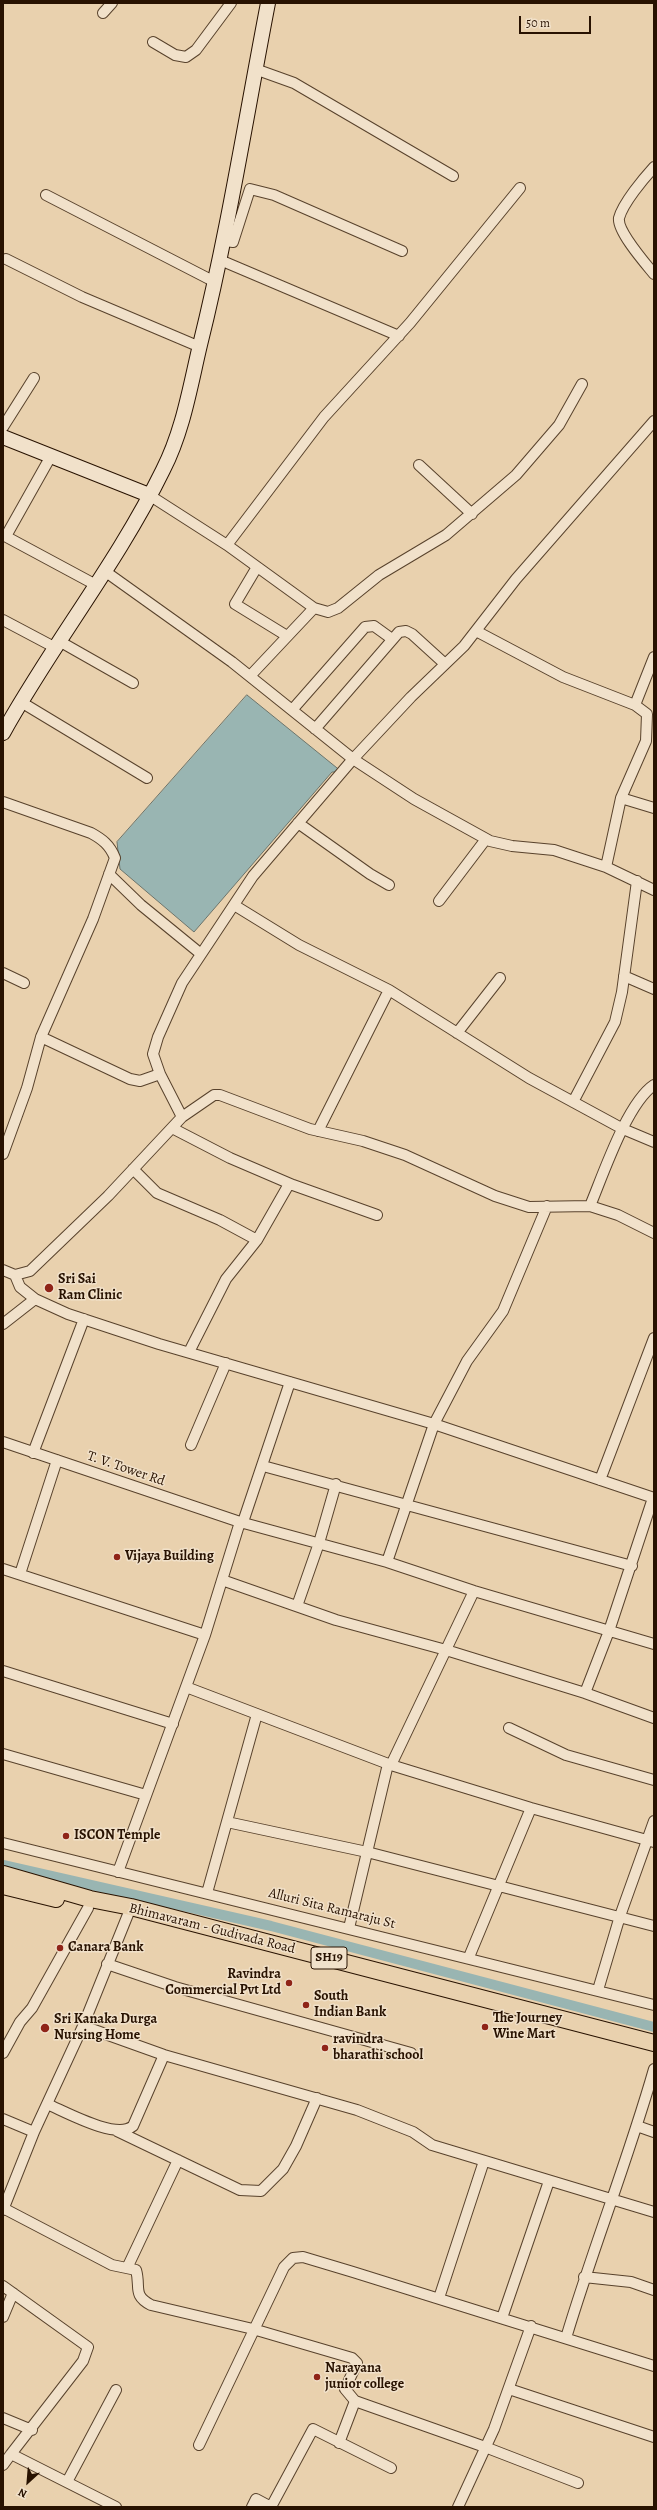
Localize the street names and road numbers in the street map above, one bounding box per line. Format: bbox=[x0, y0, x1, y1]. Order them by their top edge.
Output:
street label: T. V. Tower Rd bbox=[85, 1448, 167, 1490]
street label: Alluri Sita Ramaraju St bbox=[267, 1885, 397, 1933]
street label: Bhimavaram - Gudivada Road bbox=[127, 1900, 297, 1958]
road number: SH19 bbox=[311, 1947, 347, 1969]

